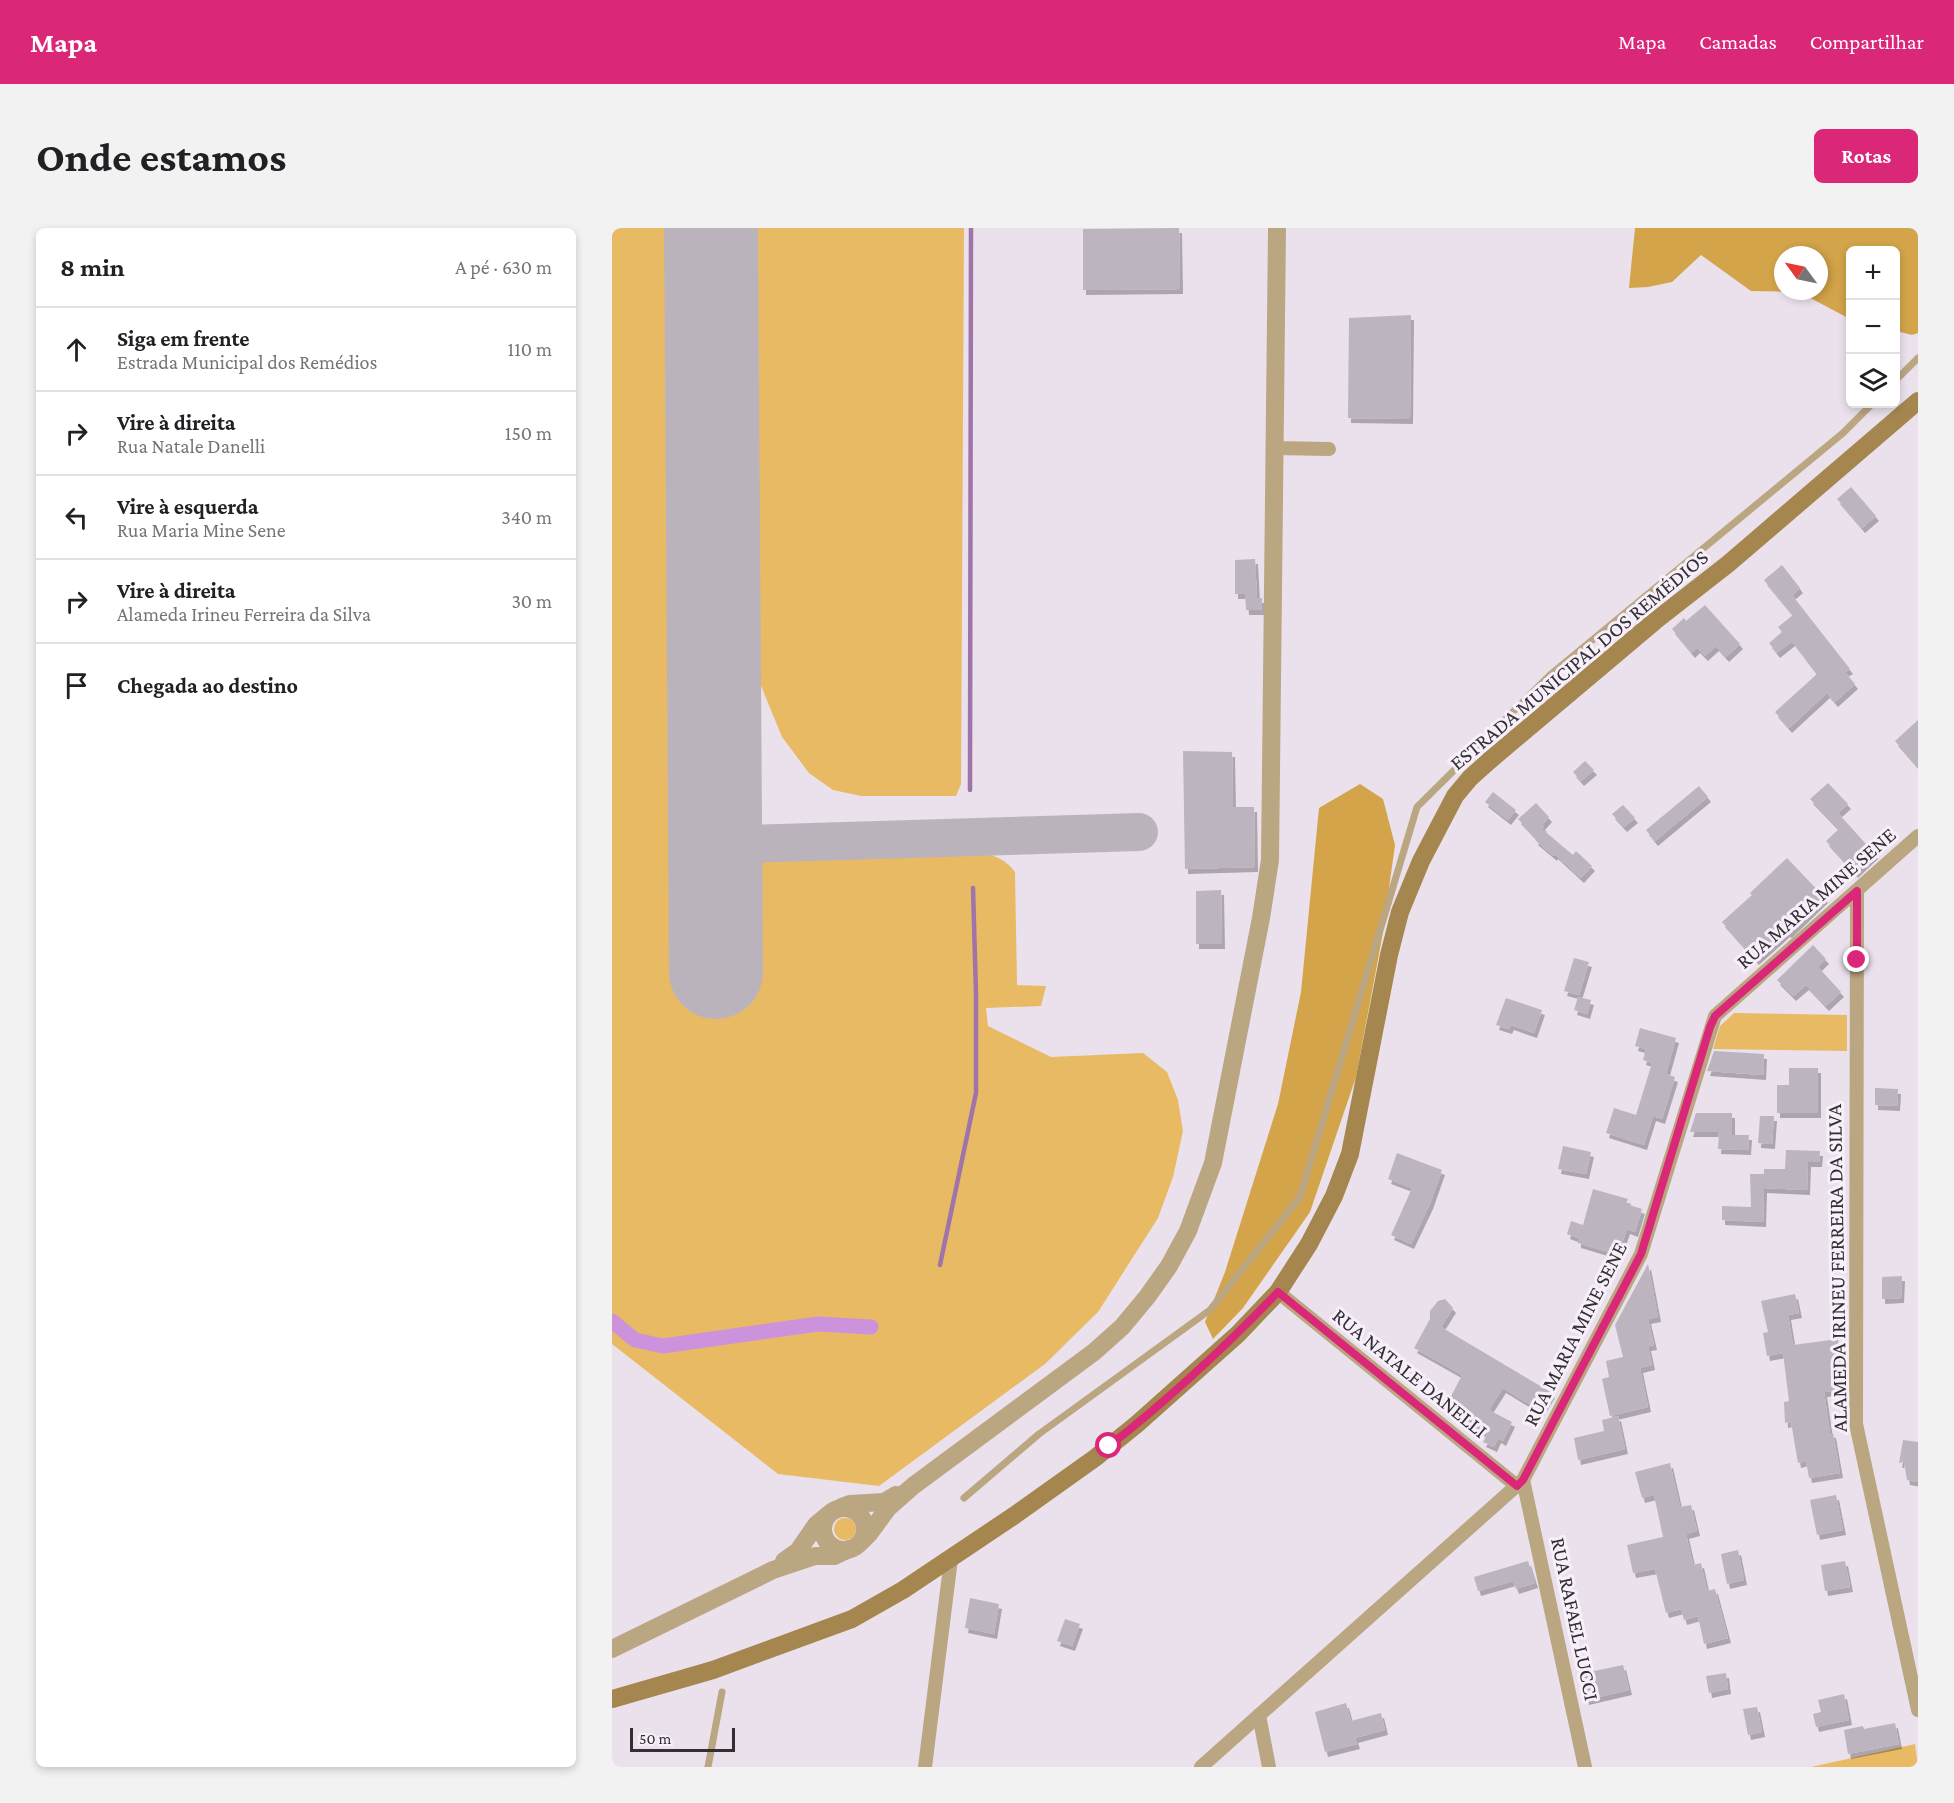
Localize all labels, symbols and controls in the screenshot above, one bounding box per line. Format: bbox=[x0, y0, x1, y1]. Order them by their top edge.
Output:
text: Mapa bbox=[30, 27, 97, 58]
text: Mapa bbox=[1618, 30, 1666, 54]
text: Camadas bbox=[1699, 30, 1777, 54]
text: Compartilhar bbox=[1810, 30, 1924, 54]
button: Rotas bbox=[1814, 129, 1918, 183]
text: Onde estamos bbox=[36, 133, 286, 180]
north arrow bbox=[1774, 246, 1828, 300]
map controls bbox=[1846, 246, 1900, 408]
button: + bbox=[1846, 246, 1900, 300]
text: 8 min bbox=[60, 253, 125, 282]
text: A pé · 630 m bbox=[455, 256, 552, 278]
button: − bbox=[1846, 300, 1900, 354]
text: Siga em frente bbox=[117, 326, 250, 351]
icon: ahead bbox=[60, 333, 93, 366]
text: 110 m bbox=[508, 338, 552, 360]
text: Estrada Municipal dos Remédios bbox=[117, 351, 377, 373]
button: layers bbox=[1846, 354, 1900, 408]
text: Vire à direita bbox=[117, 410, 236, 435]
icon: right bbox=[60, 417, 93, 450]
text: 150 m bbox=[505, 422, 552, 444]
text: Rua Natale Danelli bbox=[117, 435, 265, 457]
text: Vire à esquerda bbox=[117, 494, 258, 519]
icon: left bbox=[60, 501, 93, 534]
text: 340 m bbox=[501, 506, 552, 528]
text: Rua Maria Mine Sene bbox=[117, 519, 285, 541]
street label: ESTRADA MUNICIPAL DOS REMÉDIOS bbox=[1445, 545, 1713, 775]
text: Vire à direita bbox=[117, 578, 236, 603]
icon: right bbox=[60, 585, 93, 618]
text: 30 m bbox=[511, 590, 552, 612]
text: Alameda Irineu Ferreira da Silva bbox=[117, 603, 371, 625]
icon: arrive bbox=[60, 669, 93, 702]
text: Chegada ao destino bbox=[117, 673, 298, 698]
street label: RUA MARIA MINE SENE bbox=[1731, 822, 1901, 974]
route end bbox=[1843, 946, 1869, 972]
street label: ALAMEDA IRINEU FERREIRA DA SILVA bbox=[1822, 1104, 1852, 1432]
street label: RUA MARIA MINE SENE bbox=[1518, 1238, 1632, 1430]
street label: RUA NATALE DANELLI bbox=[1328, 1303, 1492, 1443]
route start bbox=[1095, 1432, 1121, 1458]
street label: RUA RAFAEL LUCCI bbox=[1546, 1535, 1604, 1703]
scale bar bbox=[630, 1725, 735, 1752]
text: 50 m bbox=[639, 1730, 671, 1747]

